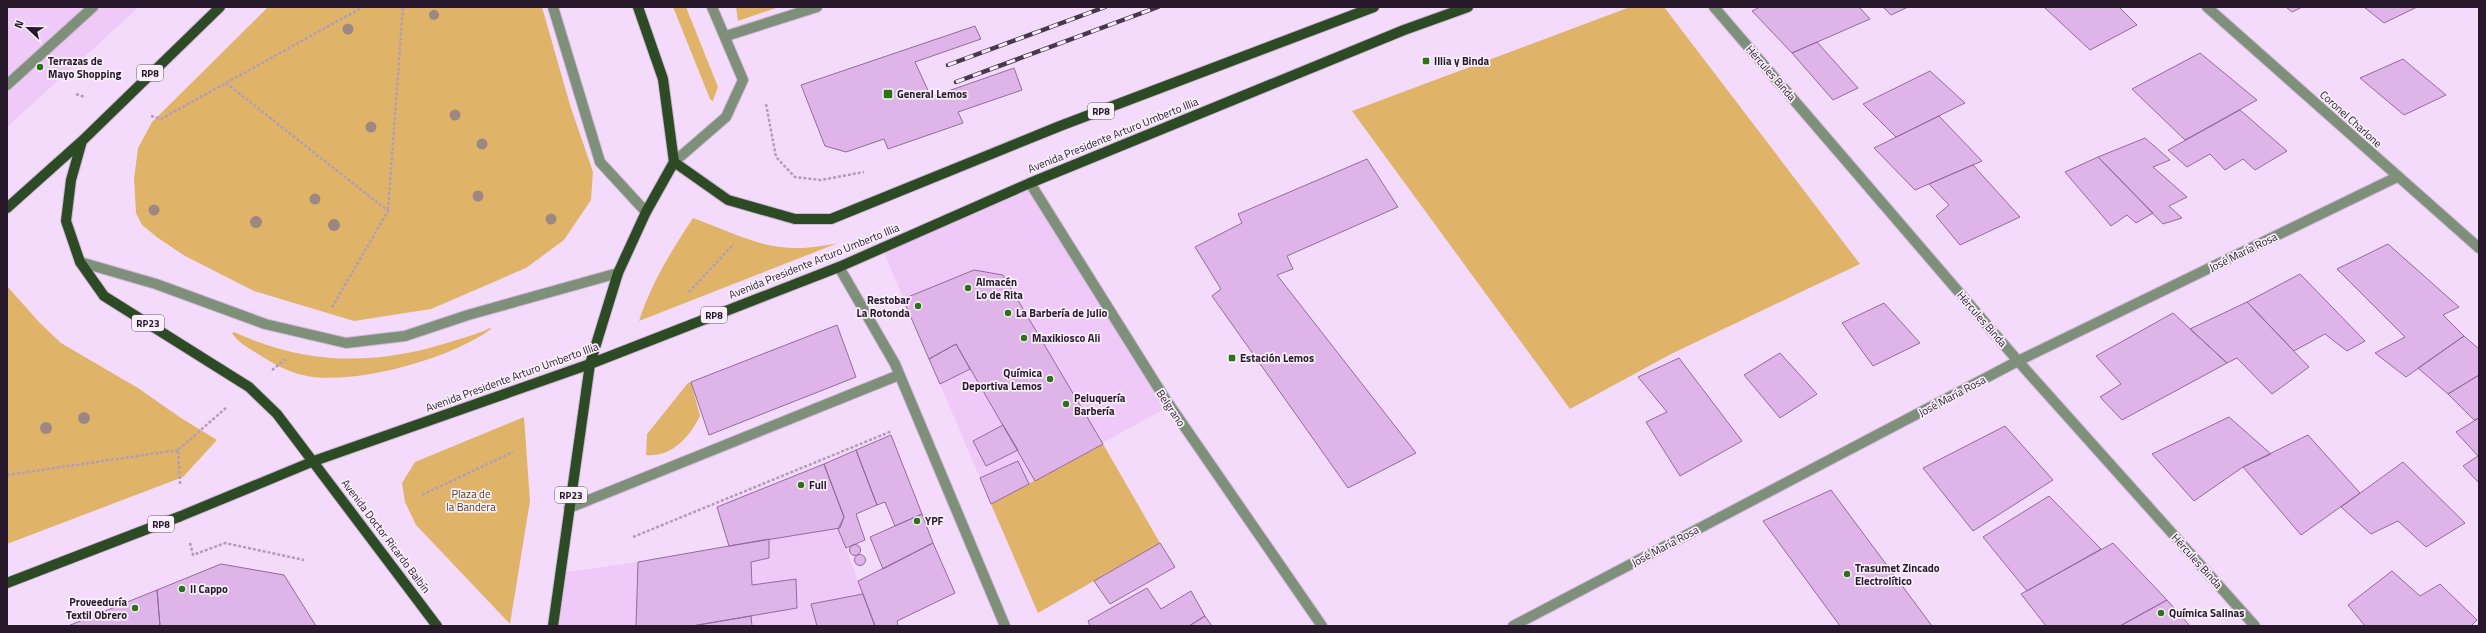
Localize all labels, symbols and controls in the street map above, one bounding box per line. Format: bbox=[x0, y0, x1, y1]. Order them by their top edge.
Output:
north arrow bbox=[8, 8, 48, 48]
text: N bbox=[10, 18, 28, 31]
street label: Hércules Binda bbox=[1742, 42, 1800, 105]
place label: Terrazas de Mayo Shopping bbox=[48, 53, 121, 82]
place label: Illia y Binda bbox=[1434, 53, 1490, 69]
marker: Illia y Binda bbox=[1421, 56, 1431, 66]
marker: Terrazas de Mayo Shopping bbox=[35, 62, 45, 72]
road number: RP8 bbox=[137, 65, 163, 81]
place label: General Lemos bbox=[897, 86, 967, 102]
street label: Coronel Charlone bbox=[2316, 87, 2386, 152]
marker: General Lemos bbox=[882, 88, 894, 100]
street label: Avenida Presidente Arturo Umberto Illia bbox=[1025, 93, 1201, 177]
road number: RP8 bbox=[1088, 103, 1114, 119]
street label: Avenida Presidente Arturo Umberto Illia bbox=[726, 219, 902, 303]
street label: José María Rosa bbox=[2206, 228, 2280, 275]
place label: Almacén Lo de Rita bbox=[976, 274, 1023, 303]
marker: Almacén Lo de Rita bbox=[963, 283, 973, 293]
street label: Hércules Binda bbox=[1953, 288, 2011, 351]
place label: Restobar La Rotonda bbox=[857, 292, 910, 321]
marker: Restobar La Rotonda bbox=[913, 301, 923, 311]
place label: La Barbería de Julio bbox=[1016, 305, 1107, 321]
road number: RP8 bbox=[701, 307, 727, 323]
marker: La Barbería de Julio bbox=[1003, 308, 1013, 318]
road number: RP23 bbox=[132, 315, 164, 331]
place label: Maxikiosco Ali bbox=[1032, 330, 1100, 346]
marker: Maxikiosco Ali bbox=[1019, 333, 1029, 343]
street label: Avenida Presidente Arturo Umberto Illia bbox=[423, 338, 601, 416]
place label: Estación Lemos bbox=[1240, 350, 1314, 366]
marker: Estación Lemos bbox=[1227, 353, 1237, 363]
place label: Química Deportiva Lemos bbox=[962, 365, 1042, 394]
street label: José María Rosa bbox=[1916, 371, 1989, 420]
marker: Química Deportiva Lemos bbox=[1045, 374, 1055, 384]
street label: Belgrano bbox=[1153, 386, 1189, 430]
place label: Peluquería Barbería bbox=[1074, 390, 1126, 419]
marker: Peluquería Barbería bbox=[1061, 399, 1071, 409]
street label: Avenida Doctor Ricardo Balbín bbox=[338, 476, 434, 596]
place label: Full bbox=[809, 477, 827, 493]
marker: Full bbox=[796, 480, 806, 490]
park label: Plaza de la Bandera bbox=[446, 486, 496, 515]
road number: RP23 bbox=[555, 487, 587, 503]
place label: YPF bbox=[925, 513, 944, 529]
road number: RP8 bbox=[148, 516, 174, 532]
marker: YPF bbox=[912, 516, 922, 526]
street label: José María Rosa bbox=[1629, 521, 1702, 570]
street label: Hércules Binda bbox=[2168, 530, 2226, 592]
place label: Trasumet Zincado Electrolítico bbox=[1855, 560, 1940, 589]
marker: Trasumet Zincado Electrolítico bbox=[1842, 569, 1852, 579]
place label: Il Cappo bbox=[190, 581, 228, 597]
marker: Il Cappo bbox=[177, 584, 187, 594]
place label: Proveeduría Textil Obrero bbox=[66, 594, 127, 623]
marker: Proveeduría Textil Obrero bbox=[130, 603, 140, 613]
place label: Química Salinas bbox=[2169, 605, 2244, 621]
marker: Química Salinas bbox=[2156, 608, 2166, 618]

